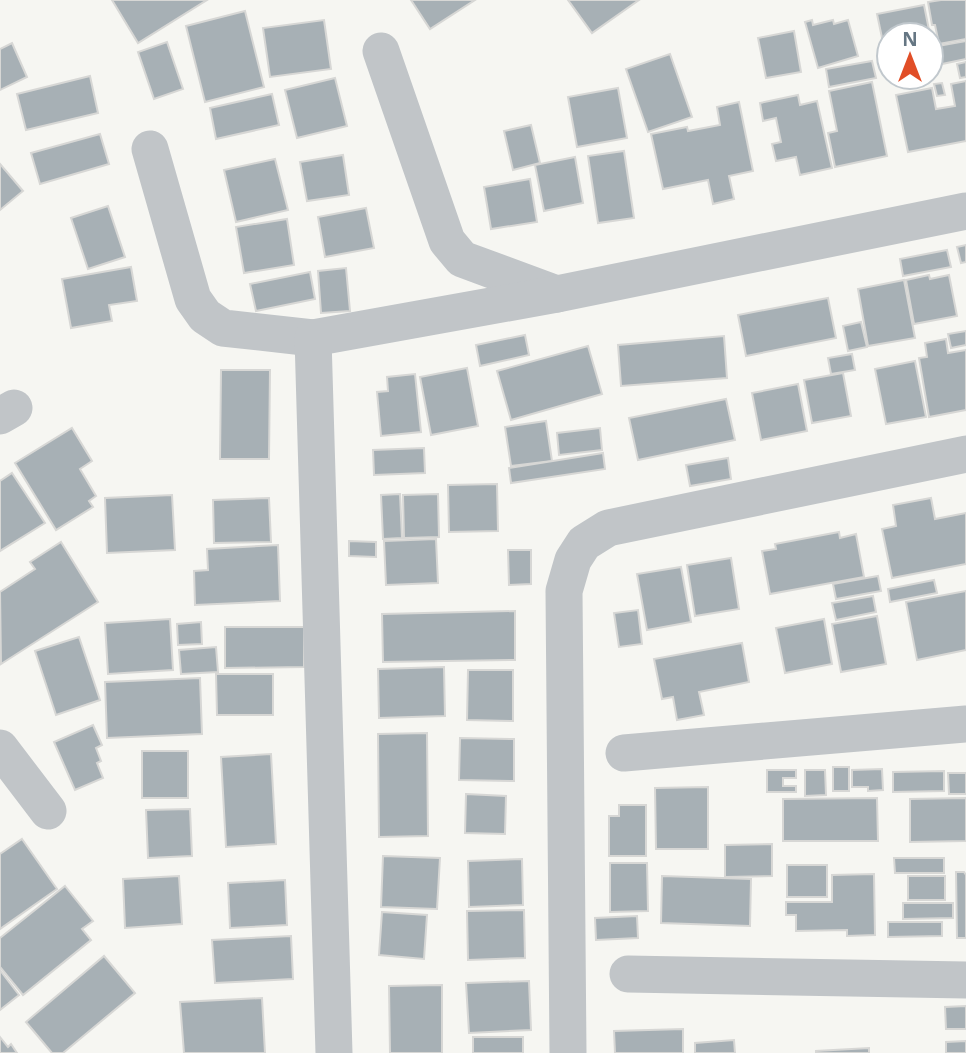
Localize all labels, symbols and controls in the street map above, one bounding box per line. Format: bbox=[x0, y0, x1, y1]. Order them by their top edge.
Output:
north arrow bbox=[875, 21, 945, 91]
text: N bbox=[902, 26, 918, 52]

